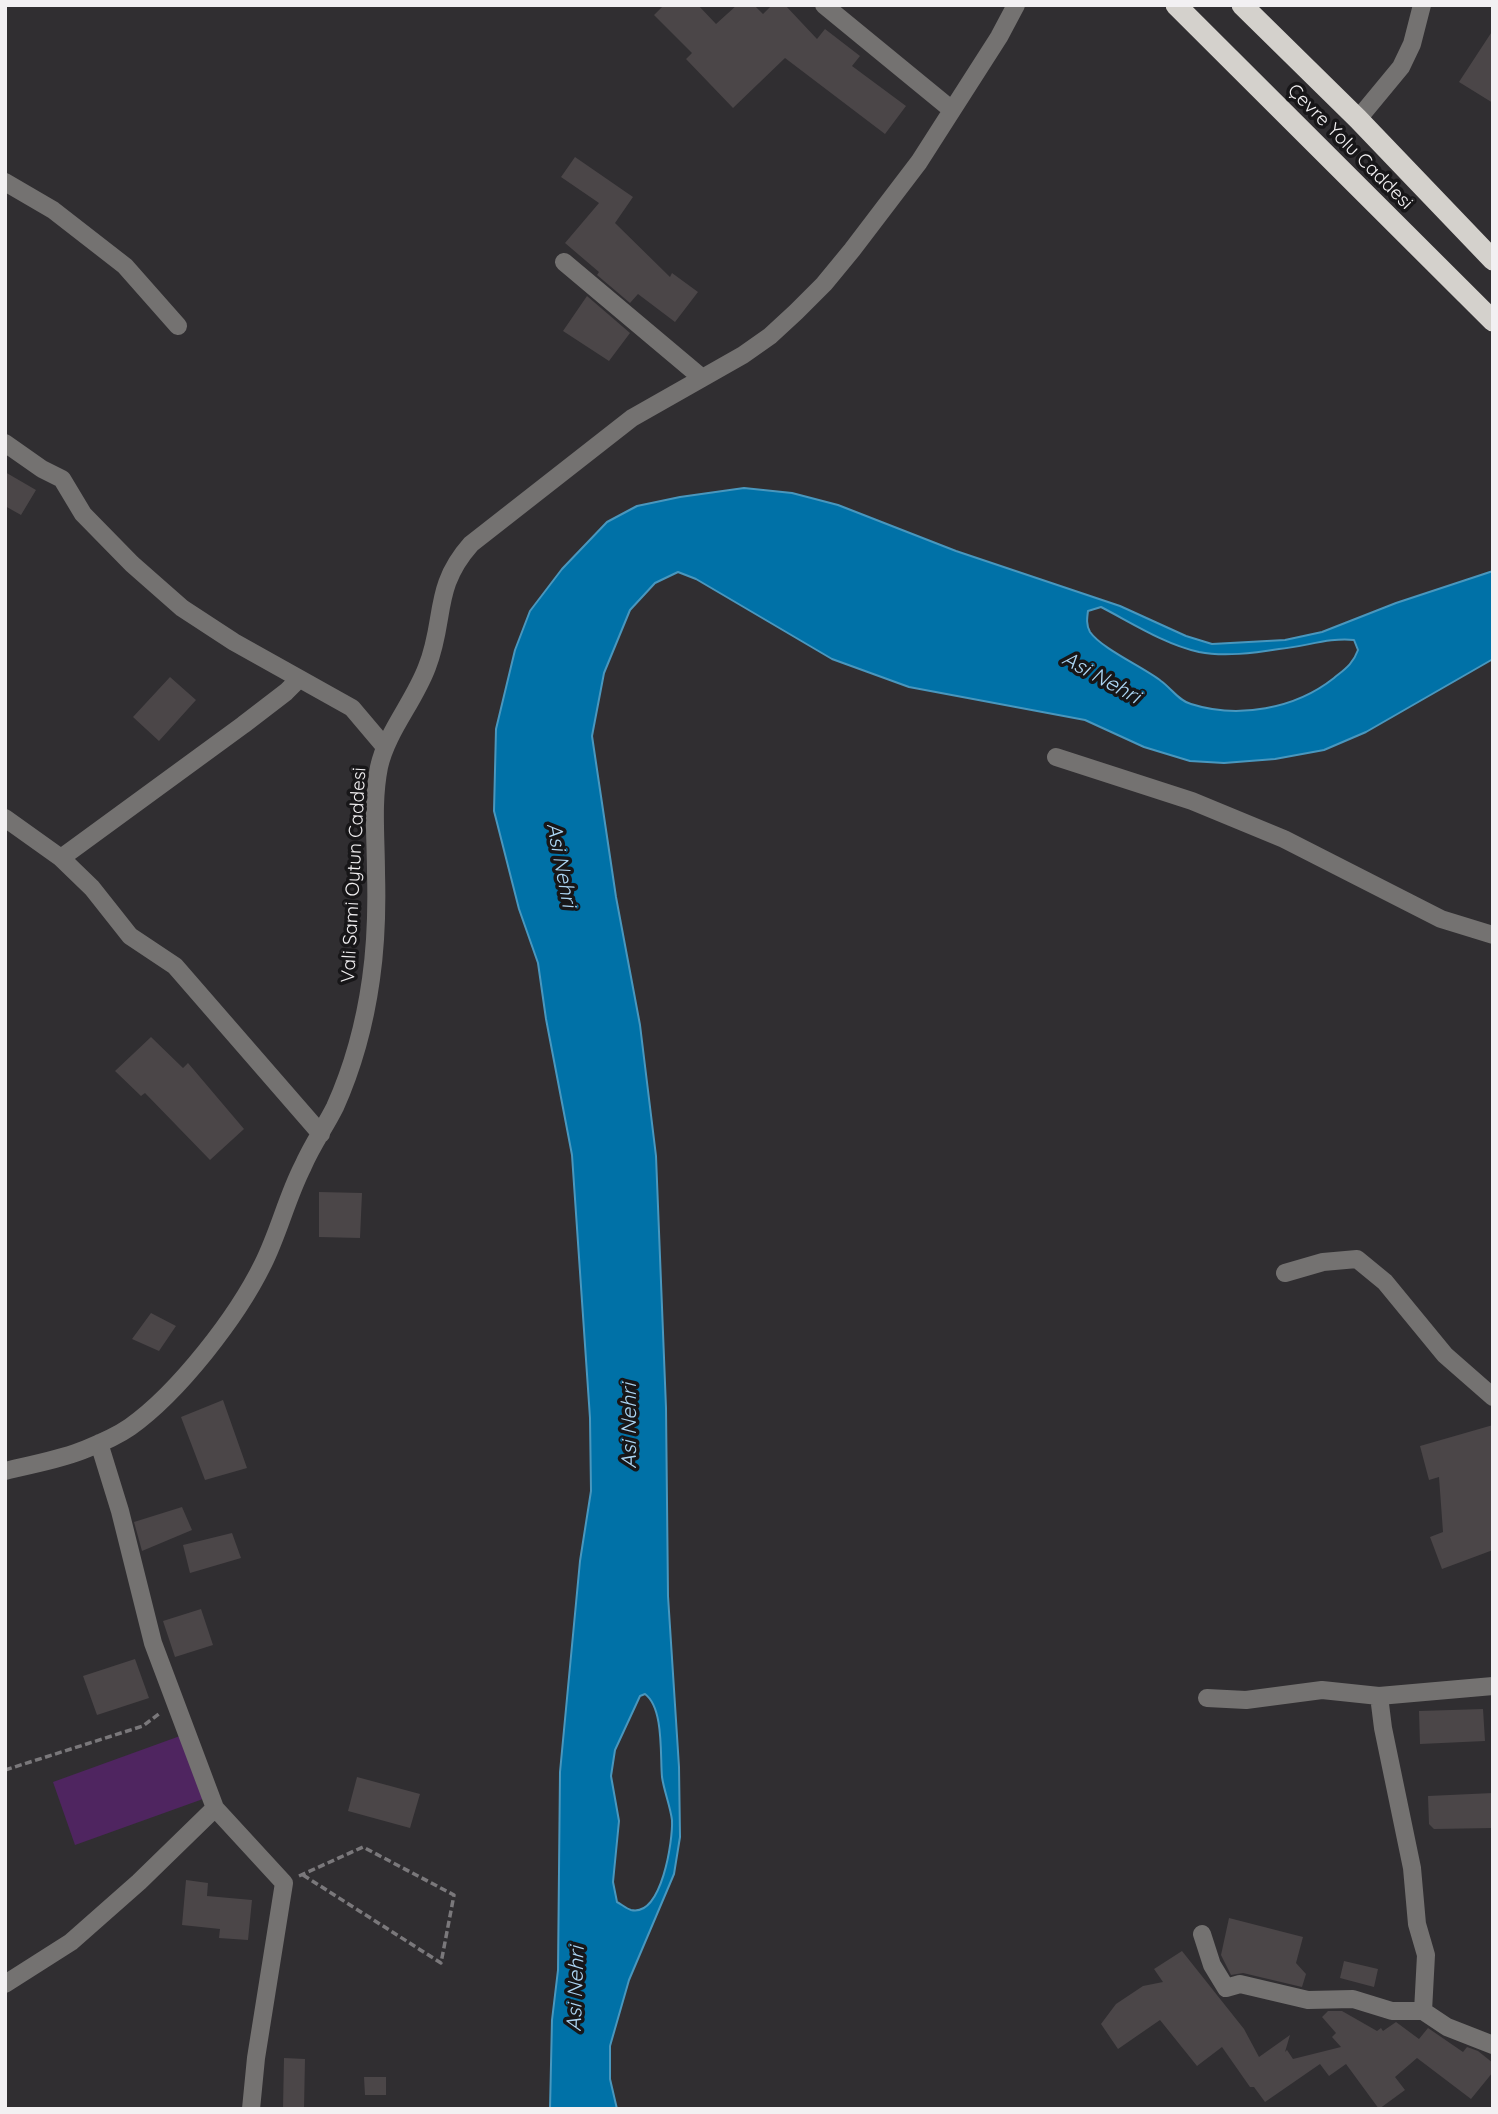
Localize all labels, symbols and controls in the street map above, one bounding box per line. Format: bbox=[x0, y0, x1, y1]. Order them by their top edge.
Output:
street label: Çevre Yolu Caddesi bbox=[1282, 79, 1418, 215]
water label: Asi Nehri bbox=[1058, 646, 1144, 710]
street label: Vali Sami Oytun Caddesi bbox=[337, 767, 371, 983]
water label: Asi Nehri bbox=[540, 821, 582, 909]
water label: Asi Nehri bbox=[617, 1383, 643, 1469]
water label: Asi Nehri bbox=[562, 1946, 590, 2032]

